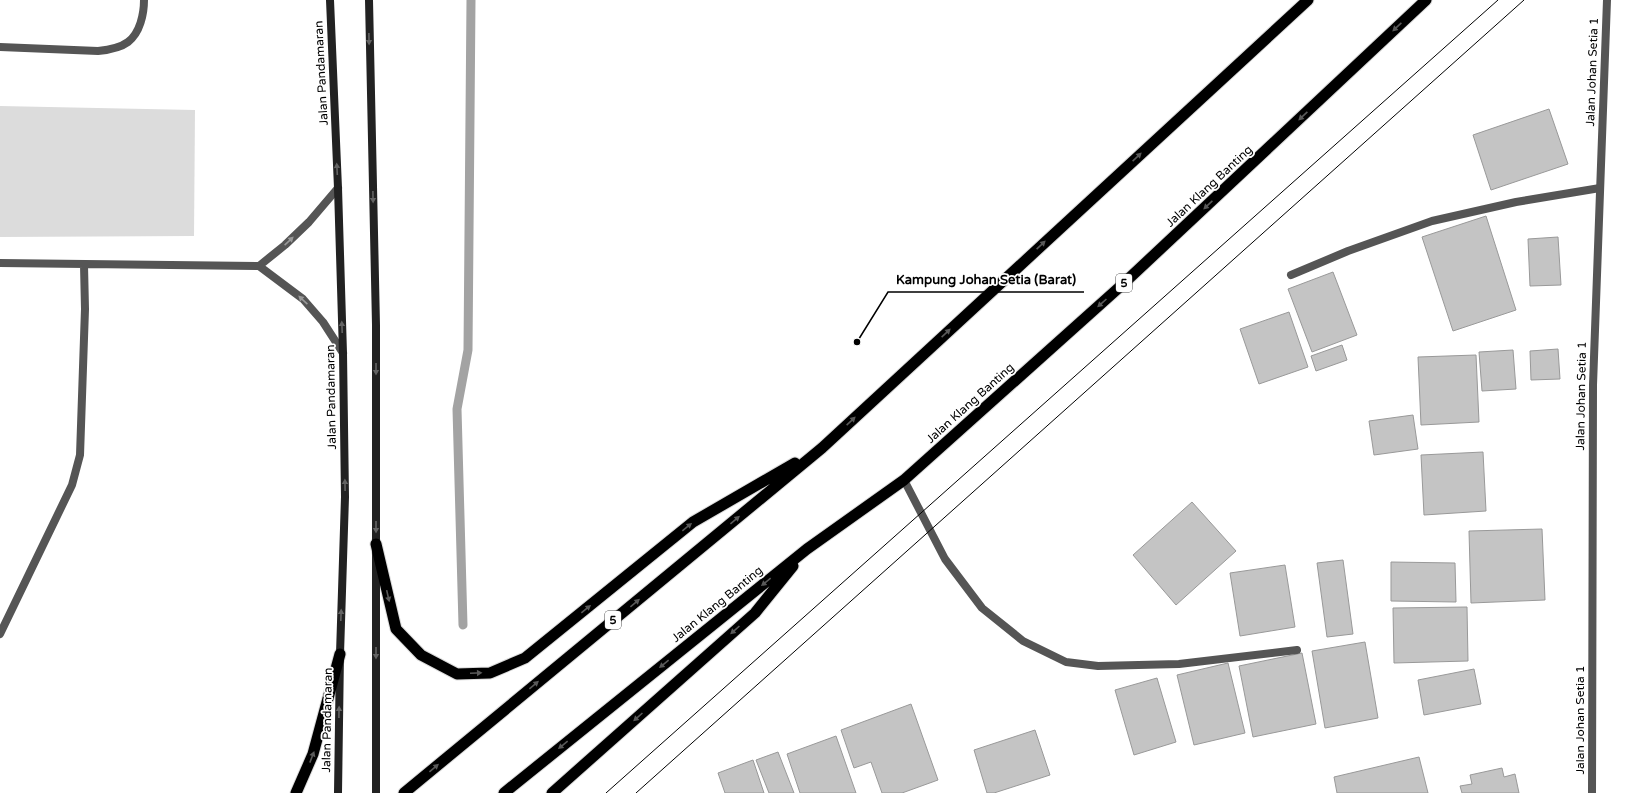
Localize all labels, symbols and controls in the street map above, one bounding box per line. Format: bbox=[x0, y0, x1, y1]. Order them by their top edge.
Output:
street label: Jalan Johan Setia 1 bbox=[1583, 17, 1601, 127]
street label: Jalan Pandamaran bbox=[311, 20, 331, 126]
one-way arrow bbox=[1392, 22, 1402, 32]
one-way arrow bbox=[366, 33, 373, 45]
one-way arrow bbox=[1298, 111, 1307, 120]
street label: Jalan Klang Banting bbox=[1163, 142, 1255, 230]
one-way arrow bbox=[1132, 152, 1142, 161]
one-way arrow bbox=[334, 163, 341, 175]
one-way arrow bbox=[370, 191, 376, 204]
one-way arrow bbox=[1203, 200, 1213, 210]
one-way arrow bbox=[284, 237, 294, 246]
one-way arrow bbox=[1036, 240, 1047, 249]
callout: Kampung Johan Setia (Barat) bbox=[888, 267, 1084, 292]
text: Kampung Johan Setia (Barat) bbox=[896, 272, 1076, 288]
road number: 5 bbox=[1116, 274, 1132, 292]
one-way arrow bbox=[298, 295, 308, 305]
one-way arrow bbox=[1097, 298, 1107, 307]
one-way arrow bbox=[339, 320, 345, 333]
one-way arrow bbox=[941, 328, 951, 337]
street label: Jalan Johan Setia 1 bbox=[1573, 341, 1589, 451]
street label: Jalan Pandamaran bbox=[323, 344, 339, 450]
street label: Jalan Klang Banting bbox=[923, 360, 1017, 446]
one-way arrow bbox=[373, 363, 379, 376]
one-way arrow bbox=[846, 416, 856, 426]
one-way arrow bbox=[342, 478, 348, 491]
one-way arrow bbox=[729, 515, 740, 524]
one-way arrow bbox=[373, 521, 379, 534]
one-way arrow bbox=[681, 523, 692, 531]
street label: Jalan Klang Banting bbox=[669, 563, 765, 645]
one-way arrow bbox=[760, 578, 771, 586]
one-way arrow bbox=[386, 589, 392, 602]
one-way arrow bbox=[629, 598, 640, 607]
one-way arrow bbox=[580, 605, 591, 614]
one-way arrow bbox=[338, 608, 344, 621]
road number: 5 bbox=[605, 611, 621, 629]
one-way arrow bbox=[730, 626, 740, 635]
one-way arrow bbox=[373, 647, 379, 660]
one-way arrow bbox=[659, 659, 670, 668]
street label: Jalan Johan Setia 1 bbox=[1573, 665, 1587, 775]
street label: Jalan Pandamaran bbox=[319, 667, 335, 773]
one-way arrow bbox=[470, 670, 483, 676]
one-way arrow bbox=[529, 681, 540, 690]
one-way arrow bbox=[336, 705, 342, 718]
one-way arrow bbox=[633, 712, 643, 721]
one-way arrow bbox=[558, 741, 569, 749]
one-way arrow bbox=[309, 751, 315, 763]
one-way arrow bbox=[429, 764, 439, 773]

